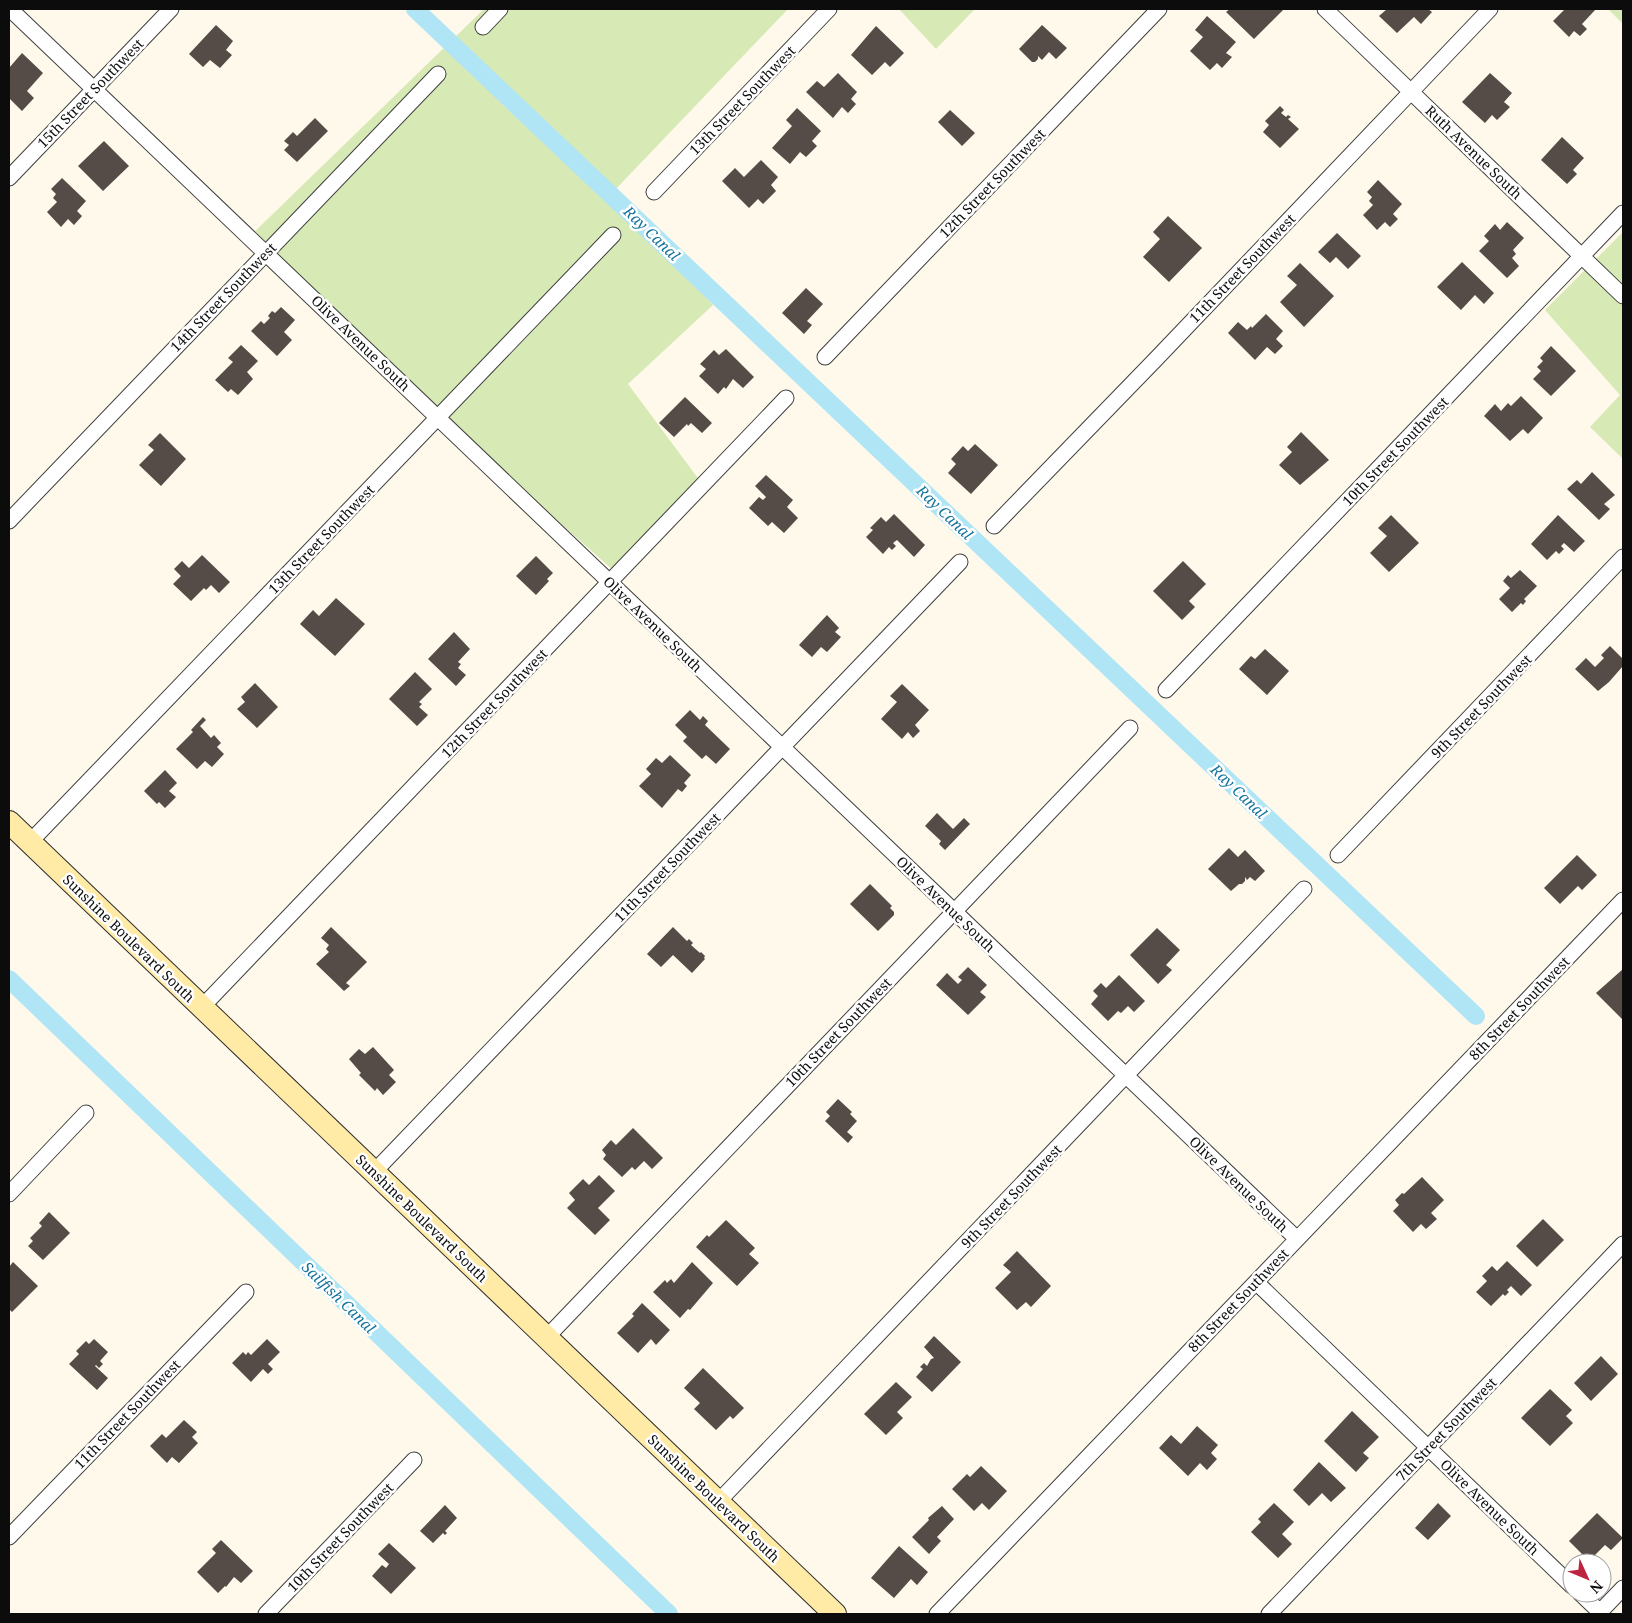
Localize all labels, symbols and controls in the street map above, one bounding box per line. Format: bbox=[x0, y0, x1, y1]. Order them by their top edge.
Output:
street label: 15th Street Southwest bbox=[33, 34, 147, 152]
street label: 13th Street Southwest bbox=[685, 41, 799, 159]
street label: Ruth Avenue South bbox=[1421, 101, 1527, 203]
street label: 12th Street Southwest bbox=[935, 124, 1049, 242]
water label: Ray Canal bbox=[619, 201, 685, 265]
street label: 11th Street Southwest bbox=[1185, 209, 1299, 327]
street label: 14th Street Southwest bbox=[166, 238, 280, 356]
street label: Olive Avenue South bbox=[307, 291, 415, 395]
street label: 10th Street Southwest bbox=[1338, 392, 1452, 510]
street label: 13th Street Southwest bbox=[264, 480, 378, 598]
water label: Ray Canal bbox=[912, 480, 978, 544]
street label: Olive Avenue South bbox=[599, 572, 707, 676]
street label: 12th Street Southwest bbox=[437, 644, 551, 762]
street label: 9th Street Southwest bbox=[1427, 650, 1536, 762]
water label: Ray Canal bbox=[1206, 759, 1272, 823]
street label: 11th Street Southwest bbox=[610, 808, 724, 926]
street label: Olive Avenue South bbox=[892, 852, 1000, 956]
street label: Sunshine Boulevard South bbox=[59, 870, 199, 1006]
street label: 8th Street Southwest bbox=[1465, 952, 1574, 1064]
street label: 10th Street Southwest bbox=[781, 973, 895, 1091]
street label: Olive Avenue South bbox=[1185, 1132, 1293, 1236]
street label: 9th Street Southwest bbox=[957, 1140, 1066, 1252]
street label: Sunshine Boulevard South bbox=[352, 1150, 492, 1286]
street label: 8th Street Southwest bbox=[1184, 1244, 1293, 1356]
water label: Sailfish Canal bbox=[298, 1257, 380, 1338]
street label: 11th Street Southwest bbox=[70, 1355, 184, 1473]
street label: 7th Street Southwest bbox=[1392, 1373, 1501, 1485]
street label: Sunshine Boulevard South bbox=[644, 1430, 784, 1566]
street label: Olive Avenue South bbox=[1436, 1455, 1544, 1559]
street label: 10th Street Southwest bbox=[283, 1478, 397, 1596]
north arrow bbox=[1562, 1553, 1612, 1603]
text: N bbox=[1586, 1577, 1607, 1598]

